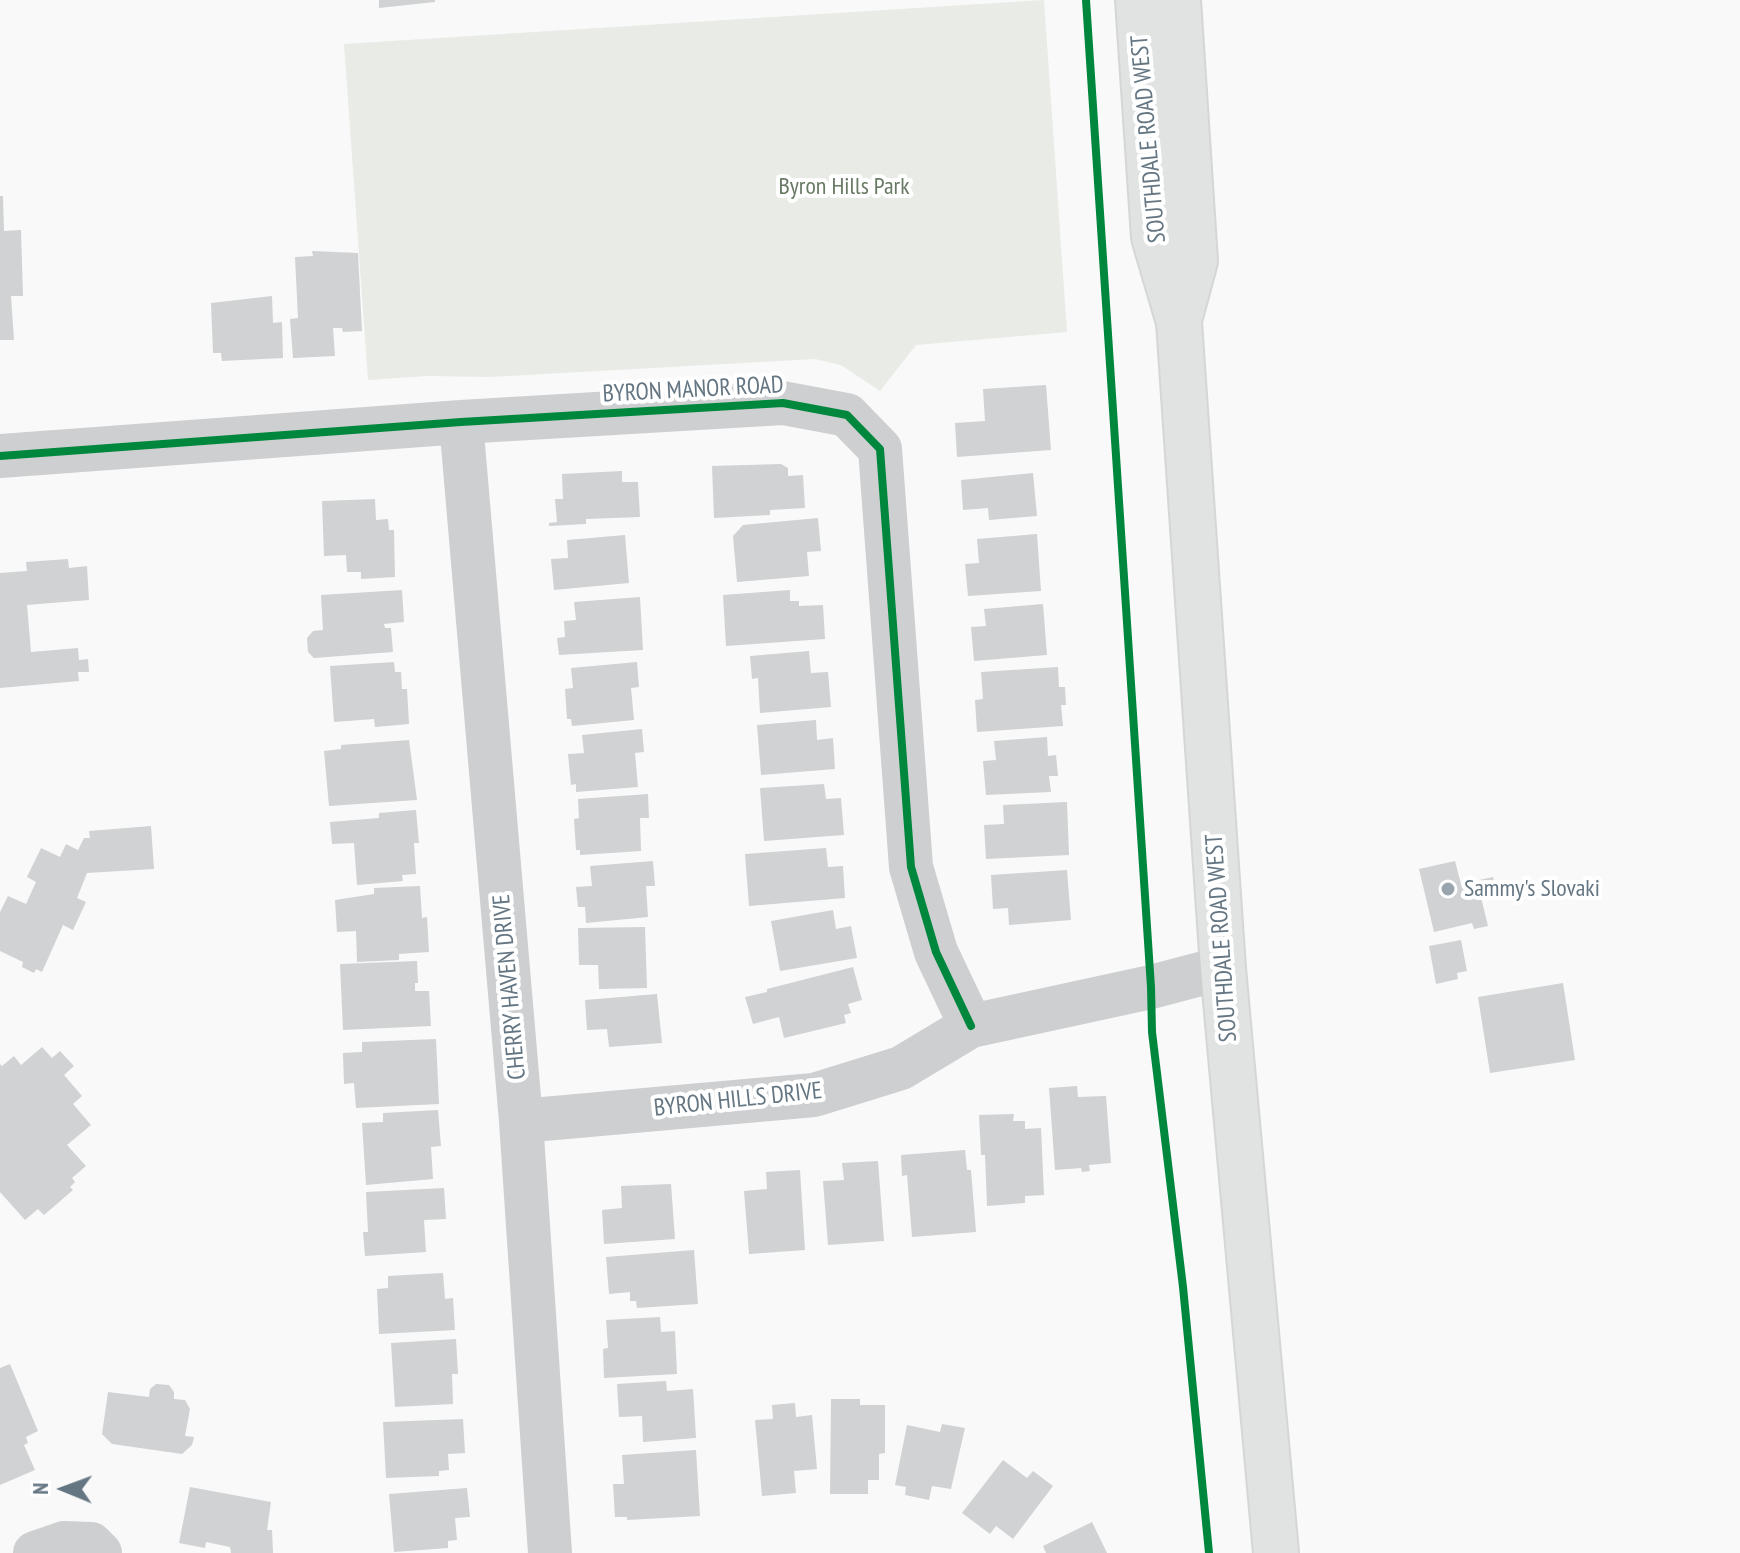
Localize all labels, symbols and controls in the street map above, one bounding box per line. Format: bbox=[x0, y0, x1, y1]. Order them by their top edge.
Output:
street label: SOUTHDALE ROAD WEST bbox=[1126, 34, 1172, 244]
park label: Byron Hills Park bbox=[778, 173, 910, 201]
street label: BYRON MANOR ROAD bbox=[602, 371, 784, 409]
street label: SOUTHDALE ROAD WEST bbox=[1200, 833, 1244, 1043]
place label: Sammy's Slovaki bbox=[1464, 875, 1600, 903]
marker: Sammy's Slovaki bbox=[1439, 880, 1457, 898]
street label: CHERRY HAVEN DRIVE bbox=[488, 893, 532, 1081]
street label: BYRON HILLS DRIVE bbox=[652, 1077, 824, 1123]
north arrow bbox=[24, 1449, 104, 1529]
text: N bbox=[26, 1482, 54, 1495]

